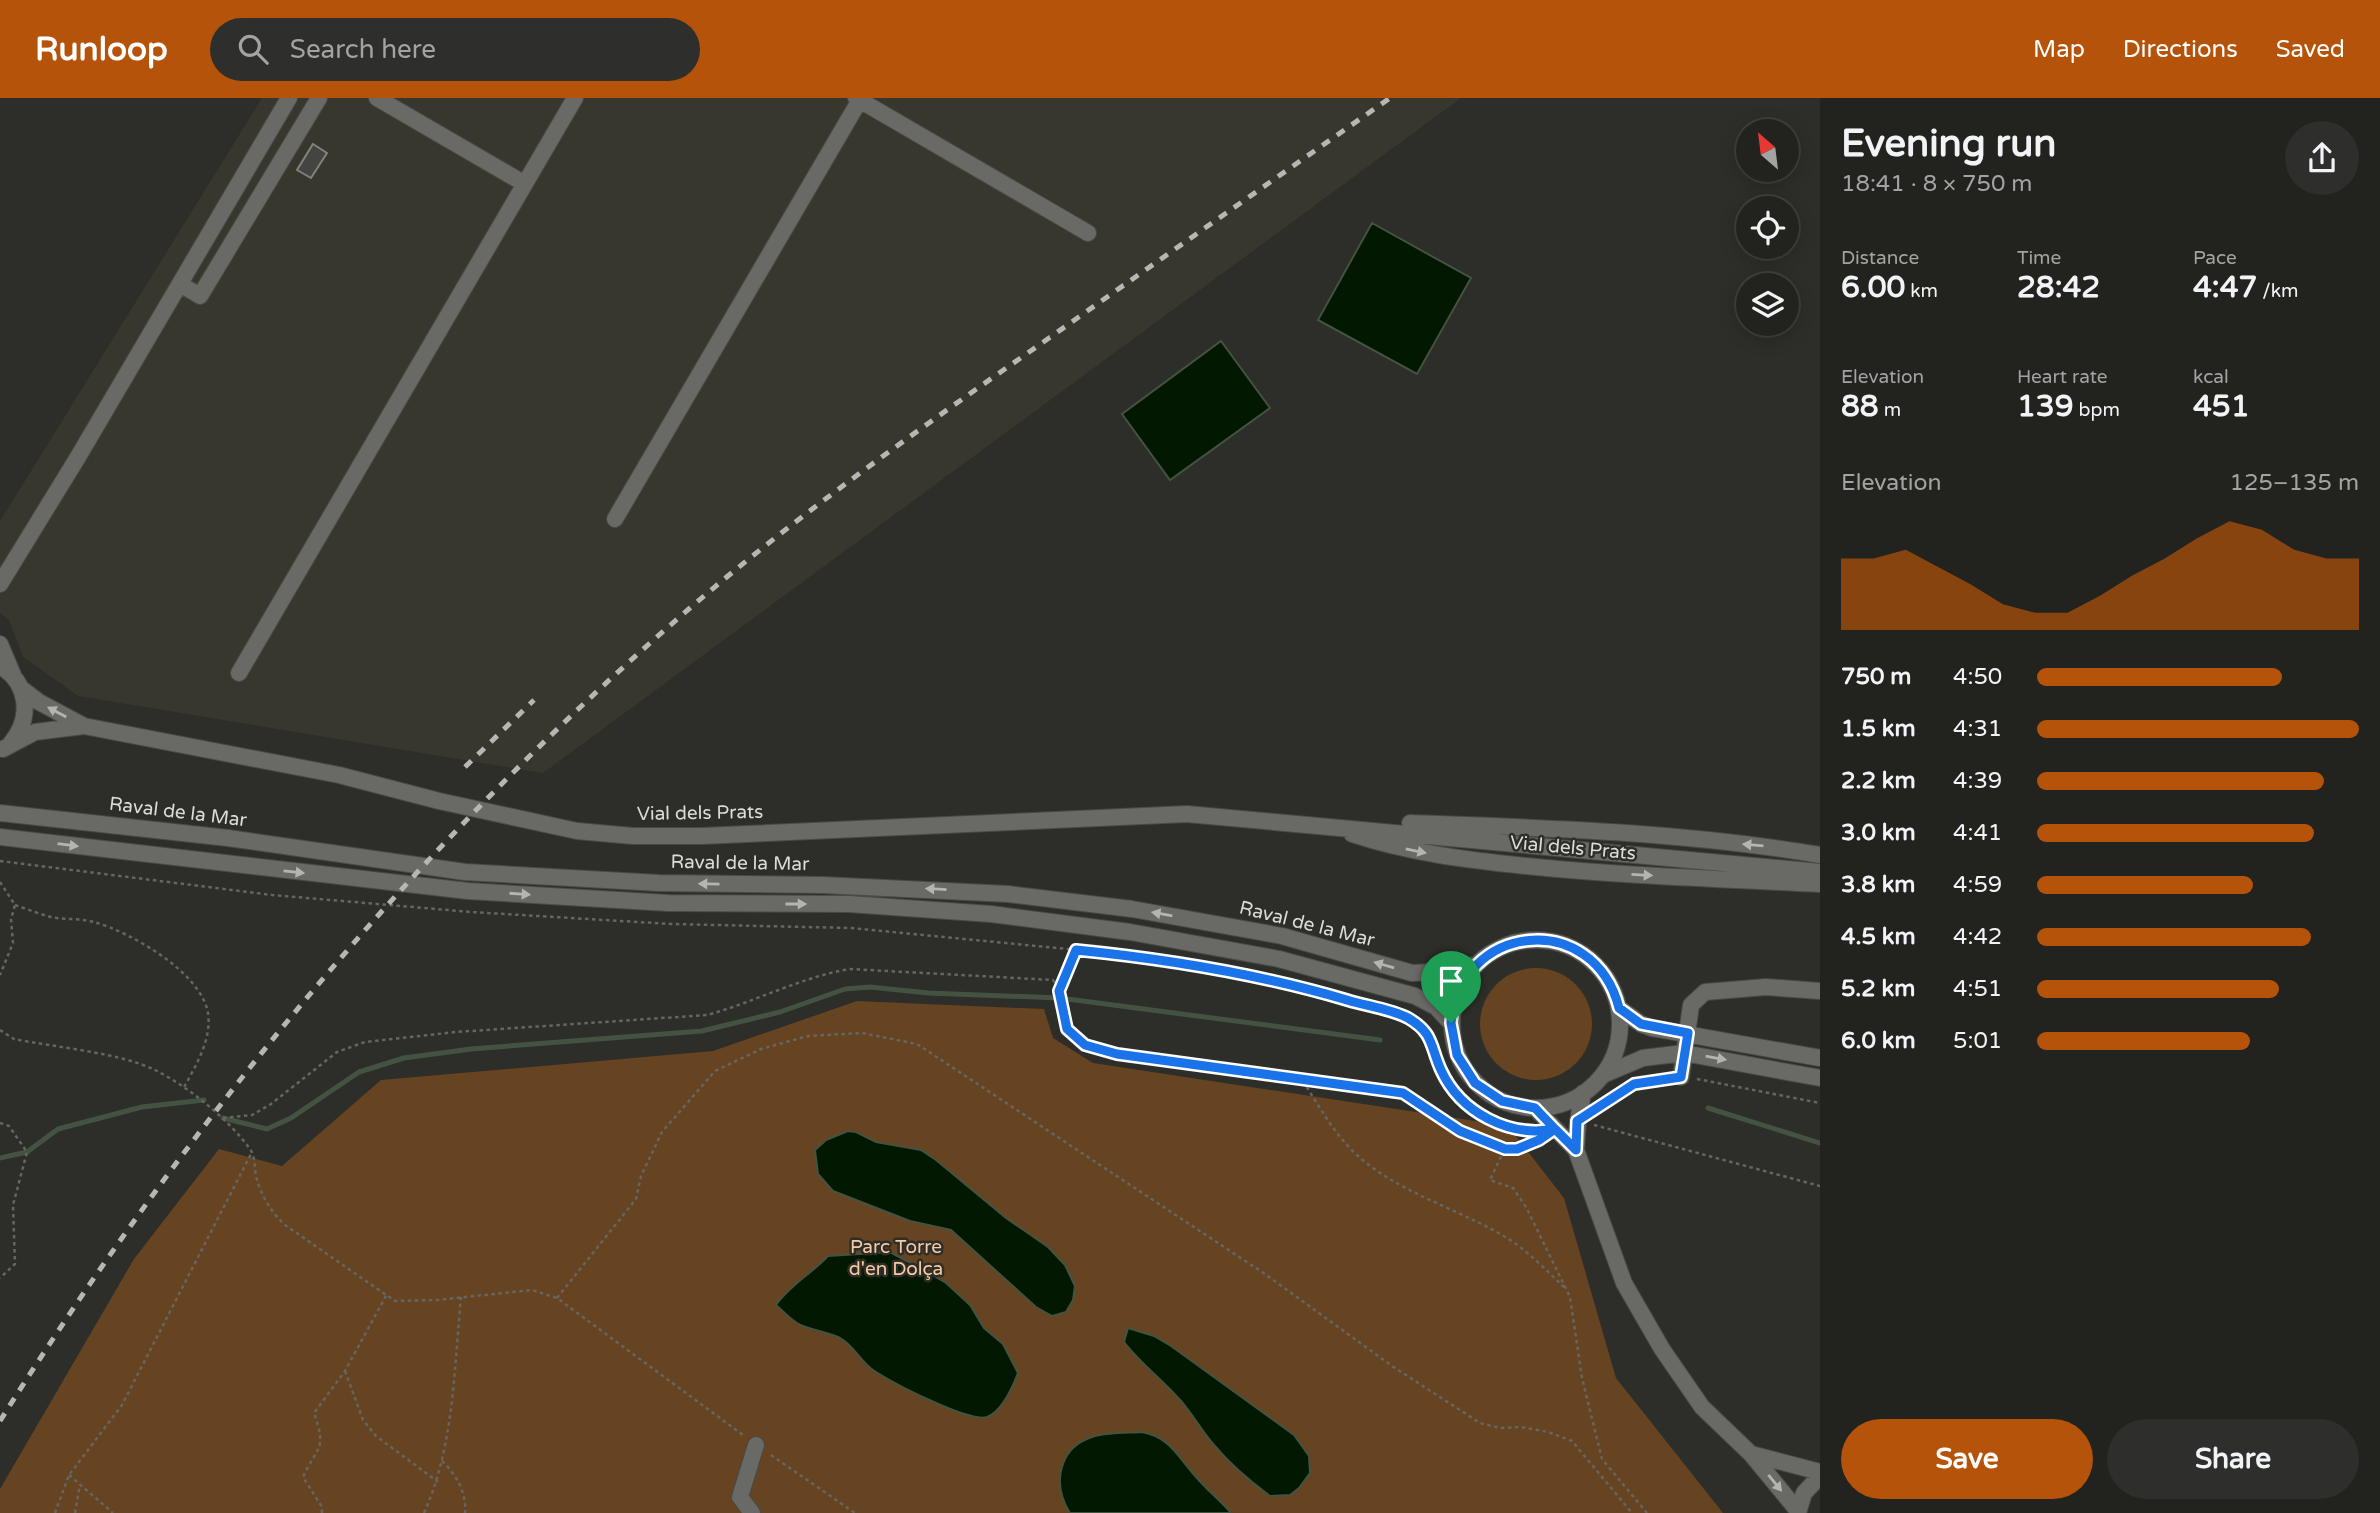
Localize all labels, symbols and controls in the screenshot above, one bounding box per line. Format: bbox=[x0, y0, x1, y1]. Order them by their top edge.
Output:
search box bbox=[210, 18, 700, 81]
text: Runloop bbox=[35, 30, 168, 69]
icon: search bbox=[234, 30, 272, 68]
text: Search here bbox=[290, 34, 436, 65]
text: Map bbox=[2033, 35, 2085, 64]
text: Directions bbox=[2123, 35, 2238, 64]
text: Saved bbox=[2276, 35, 2345, 64]
north arrow bbox=[1736, 119, 1799, 182]
map controls bbox=[1736, 119, 1799, 336]
text: Evening run bbox=[1841, 121, 2056, 167]
button: share bbox=[2285, 121, 2359, 195]
text: 18:41 · 8 × 750 m bbox=[1841, 170, 2032, 198]
button: locate bbox=[1736, 196, 1799, 259]
text: Distance bbox=[1841, 247, 1919, 269]
text: Time bbox=[2017, 247, 2061, 269]
text: Pace bbox=[2193, 247, 2237, 269]
text: 6.00 bbox=[1841, 269, 1905, 306]
text: 28:42 bbox=[2017, 269, 2100, 306]
text: 4:47 bbox=[2193, 269, 2257, 306]
button: layers bbox=[1736, 273, 1799, 336]
text: km bbox=[1905, 280, 1938, 302]
text: /km bbox=[2257, 280, 2298, 302]
text: Elevation bbox=[1841, 366, 1924, 388]
text: Heart rate bbox=[2017, 366, 2108, 388]
text: kcal bbox=[2193, 366, 2229, 388]
text: 88 bbox=[1841, 388, 1879, 425]
text: 139 bbox=[2017, 388, 2074, 425]
text: 451 bbox=[2193, 388, 2250, 425]
text: m bbox=[1879, 399, 1901, 421]
text: bpm bbox=[2074, 399, 2120, 421]
text: Elevation bbox=[1841, 469, 1942, 497]
text: 125–135 m bbox=[2230, 469, 2359, 497]
text: 750 m bbox=[1841, 663, 1911, 691]
text: 4:50 bbox=[1953, 663, 2002, 691]
one-way arrow bbox=[47, 706, 67, 718]
text: 1.5 km bbox=[1841, 715, 1916, 743]
text: 4:31 bbox=[1953, 715, 2002, 743]
text: 2.2 km bbox=[1841, 767, 1916, 795]
text: 4:39 bbox=[1953, 767, 2002, 795]
street label: Raval de la Mar bbox=[108, 793, 249, 831]
street label: Vial dels Prats bbox=[637, 801, 763, 825]
text: 3.0 km bbox=[1841, 819, 1916, 847]
text: 4:41 bbox=[1953, 819, 2002, 847]
street label: Vial dels Prats bbox=[1509, 832, 1637, 864]
one-way arrow bbox=[1741, 839, 1763, 850]
one-way arrow bbox=[57, 840, 79, 851]
one-way arrow bbox=[1405, 846, 1427, 857]
street label: Raval de la Mar bbox=[670, 851, 810, 875]
one-way arrow bbox=[283, 867, 305, 878]
one-way arrow bbox=[1631, 869, 1653, 880]
text: 3.8 km bbox=[1841, 871, 1915, 899]
text: 4:59 bbox=[1953, 871, 2002, 899]
one-way arrow bbox=[698, 878, 720, 890]
one-way arrow bbox=[925, 884, 947, 895]
one-way arrow bbox=[509, 889, 531, 900]
street label: Raval de la Mar bbox=[1237, 897, 1378, 952]
one-way arrow bbox=[786, 898, 808, 910]
one-way arrow bbox=[1151, 908, 1173, 919]
text: 4.5 km bbox=[1841, 923, 1916, 951]
text: 4:42 bbox=[1953, 923, 2002, 951]
pin bbox=[1421, 951, 1481, 1023]
one-way arrow bbox=[1373, 959, 1394, 969]
icon: arrive bbox=[1432, 962, 1470, 1000]
text: 5.2 km bbox=[1841, 975, 1915, 1003]
text: 4:51 bbox=[1953, 975, 2002, 1003]
text: 6.0 km bbox=[1841, 1027, 1916, 1055]
text: 5:01 bbox=[1953, 1027, 2002, 1055]
one-way arrow bbox=[1705, 1053, 1727, 1064]
park label: Parc Torre d'en Dolça bbox=[849, 1236, 943, 1280]
button: Save bbox=[1841, 1419, 2093, 1499]
button: Share bbox=[2107, 1419, 2359, 1499]
one-way arrow bbox=[1767, 1473, 1782, 1491]

